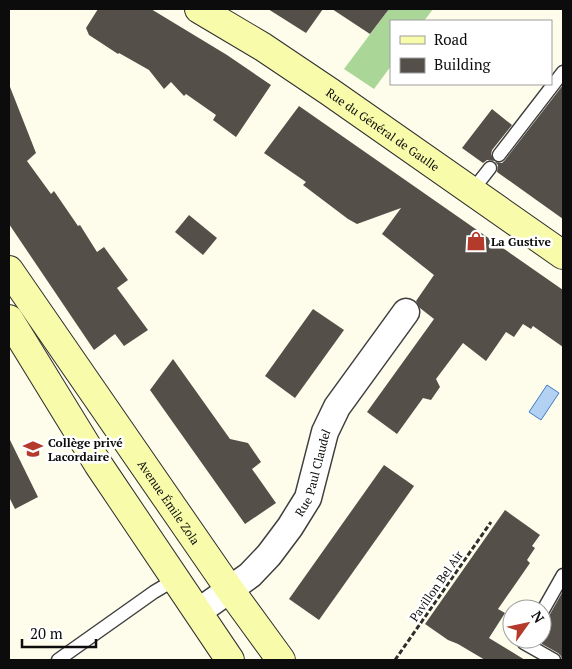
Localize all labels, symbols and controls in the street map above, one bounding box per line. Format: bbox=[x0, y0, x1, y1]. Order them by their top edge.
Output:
legend bbox=[390, 20, 552, 85]
text: Road bbox=[434, 29, 467, 49]
text: Building bbox=[434, 54, 492, 74]
street label: Rue du Général de Gaulle bbox=[324, 84, 443, 174]
shop icon: La Gustive bbox=[465, 230, 487, 252]
place label: La Gustive bbox=[491, 234, 551, 249]
street label: Rue Paul Claudel bbox=[291, 426, 333, 519]
place label: Collège privé Lacordaire bbox=[48, 435, 123, 464]
school or university icon: Collège privé Lacordaire bbox=[22, 438, 44, 460]
street label: Avenue Émile Zola bbox=[135, 457, 204, 547]
street label: Pavillon Bel Air bbox=[406, 547, 466, 624]
north arrow bbox=[502, 599, 552, 649]
text: N bbox=[527, 607, 549, 627]
scale bar bbox=[22, 616, 96, 648]
text: 20 m bbox=[30, 623, 63, 643]

